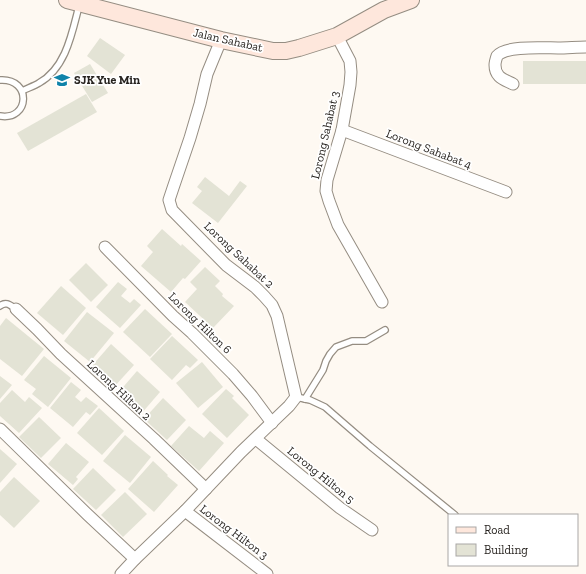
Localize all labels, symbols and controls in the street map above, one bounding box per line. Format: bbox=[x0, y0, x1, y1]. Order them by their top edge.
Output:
street label: Jalan Sahabat bbox=[192, 25, 265, 55]
school or university icon: SJK Yue Min bbox=[53, 71, 71, 89]
place label: SJK Yue Min bbox=[74, 73, 140, 87]
street label: Lorong Sahabat 3 bbox=[308, 89, 342, 180]
street label: Lorong Sahabat 4 bbox=[384, 126, 474, 172]
street label: Lorong Sahabat 2 bbox=[201, 219, 277, 291]
street label: Lorong Hilton 6 bbox=[166, 289, 234, 357]
street label: Lorong Hilton 2 bbox=[84, 357, 154, 423]
street label: Lorong Hilton 5 bbox=[285, 444, 357, 506]
street label: Lorong Hilton 3 bbox=[197, 502, 271, 562]
legend bbox=[448, 514, 578, 566]
text: Road bbox=[484, 523, 510, 537]
text: Building bbox=[484, 543, 528, 557]

